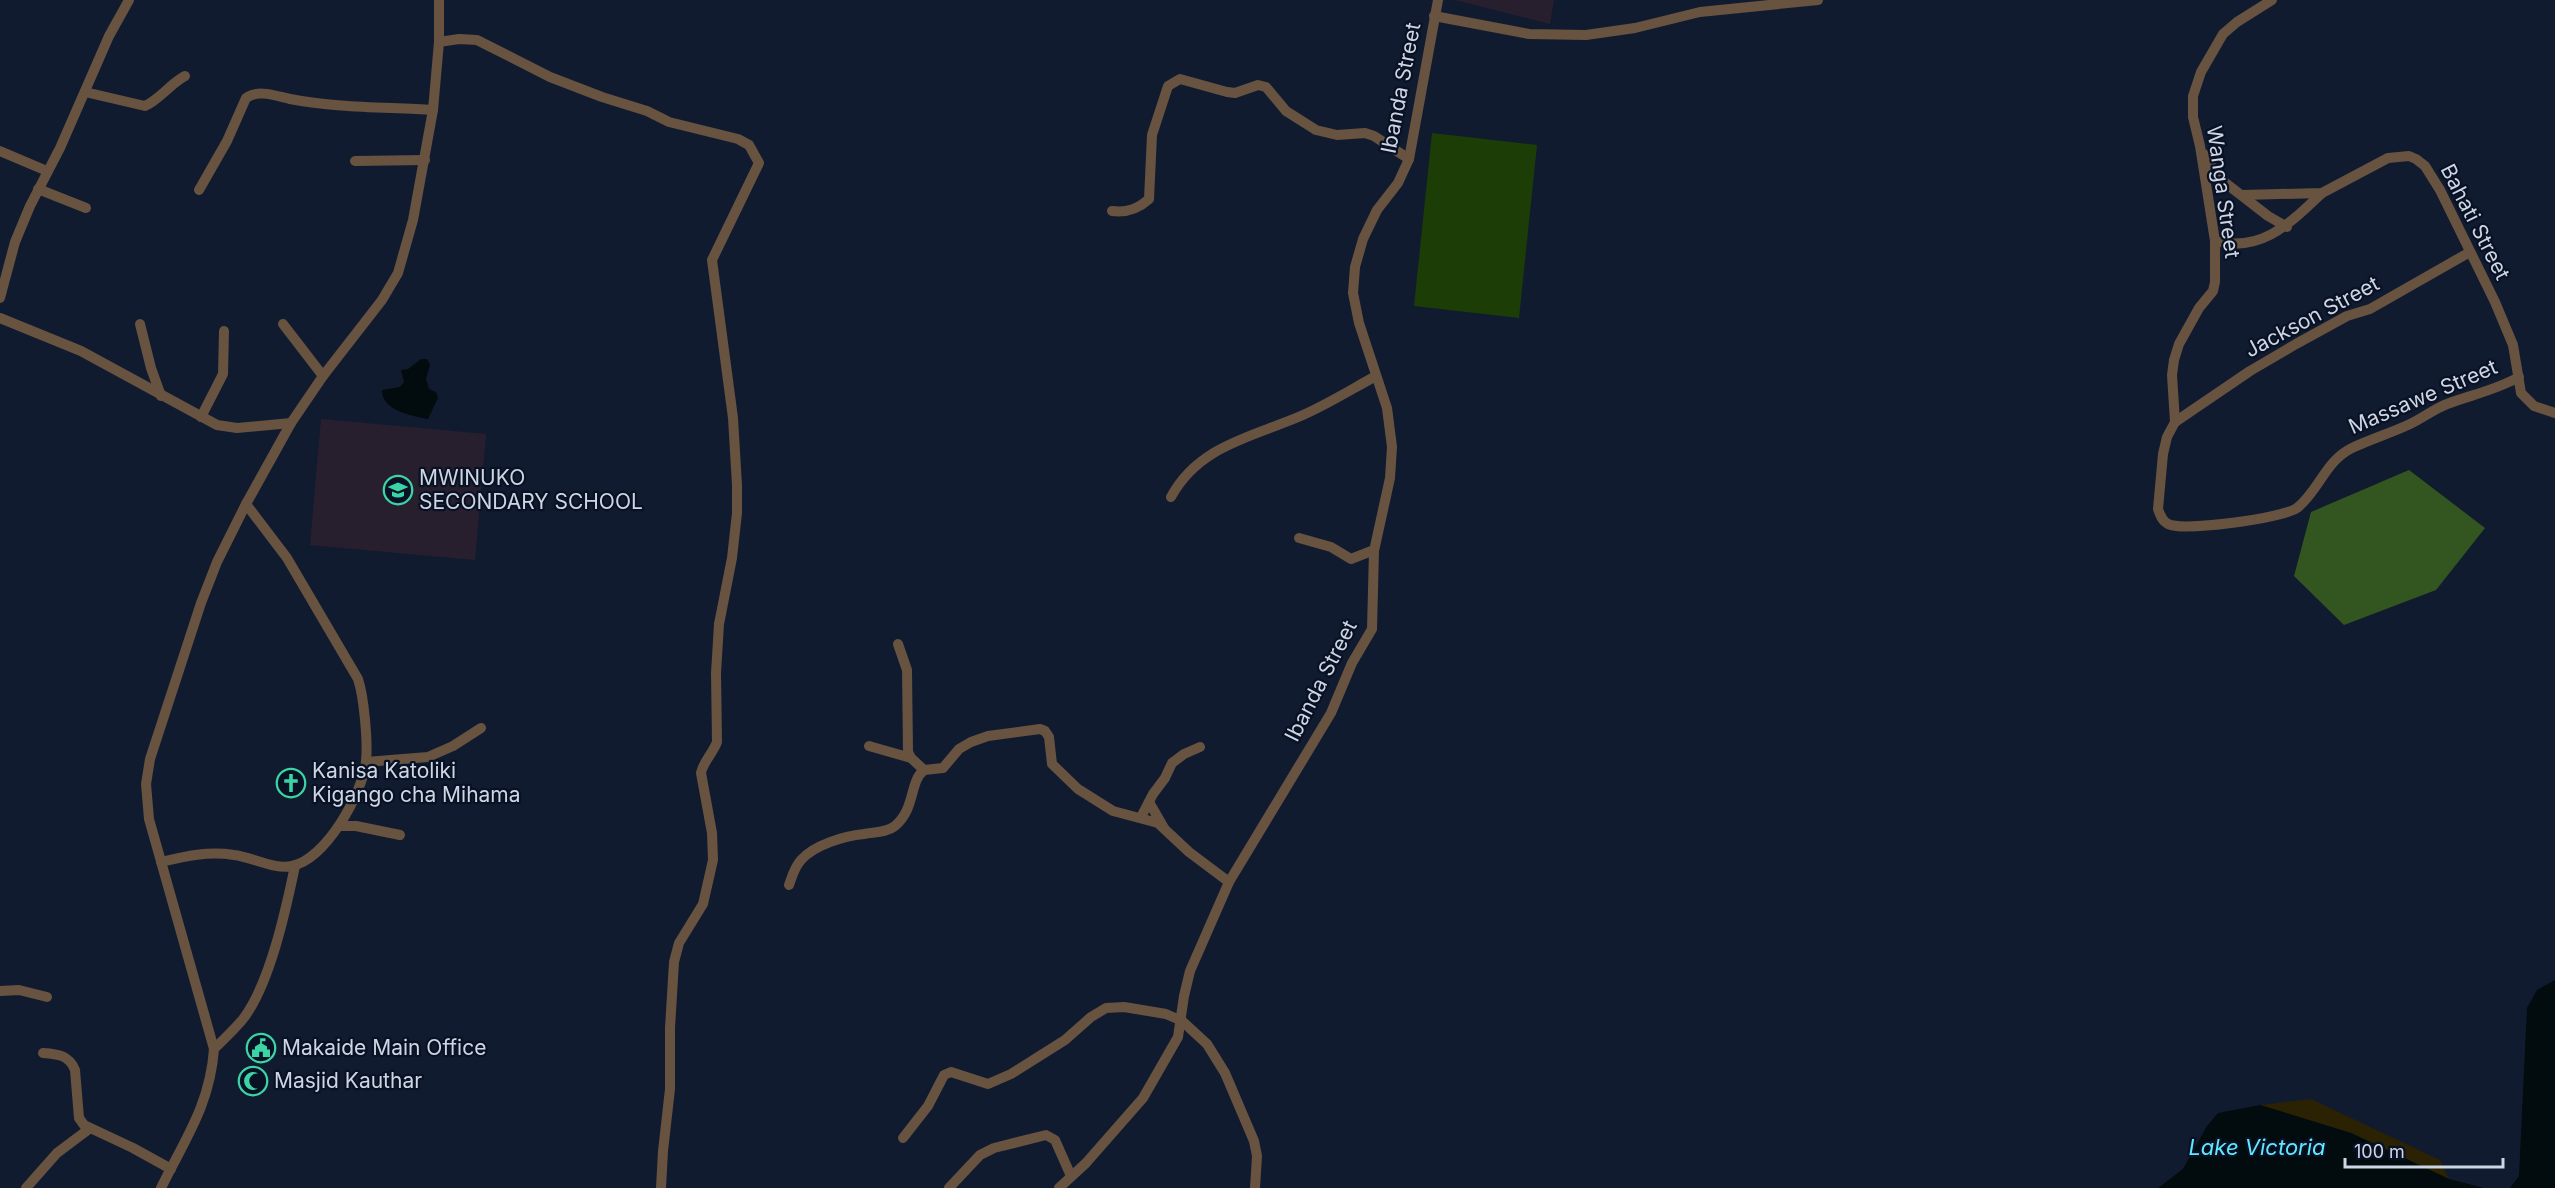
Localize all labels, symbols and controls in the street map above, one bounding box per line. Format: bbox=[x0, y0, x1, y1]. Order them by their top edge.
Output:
street label: Ibanda Street bbox=[1376, 20, 1425, 155]
street label: Wanga Street bbox=[2202, 124, 2245, 260]
street label: Bahati Street bbox=[2436, 160, 2515, 284]
street label: Jackson Street bbox=[2240, 271, 2383, 362]
street label: Massawe Street bbox=[2345, 354, 2501, 439]
place label: MWINUKO SECONDARY SCHOOL bbox=[419, 465, 643, 514]
school or university icon: MWINUKO SECONDARY SCHOOL bbox=[382, 474, 414, 506]
street label: Ibanda Street bbox=[1279, 616, 1362, 746]
place label: Kanisa Katoliki Kigango cha Mihama bbox=[312, 758, 521, 807]
church icon: Kanisa Katoliki Kigango cha Mihama bbox=[275, 767, 307, 799]
public building icon: Makaide Main Office bbox=[245, 1032, 277, 1064]
place label: Makaide Main Office bbox=[282, 1035, 486, 1060]
mosque icon: Masjid Kauthar bbox=[237, 1065, 269, 1097]
place label: Masjid Kauthar bbox=[274, 1068, 422, 1093]
scale bar bbox=[2345, 1131, 2502, 1169]
water label: Lake Victoria bbox=[2188, 1134, 2326, 1160]
text: 100 m bbox=[2354, 1141, 2405, 1162]

